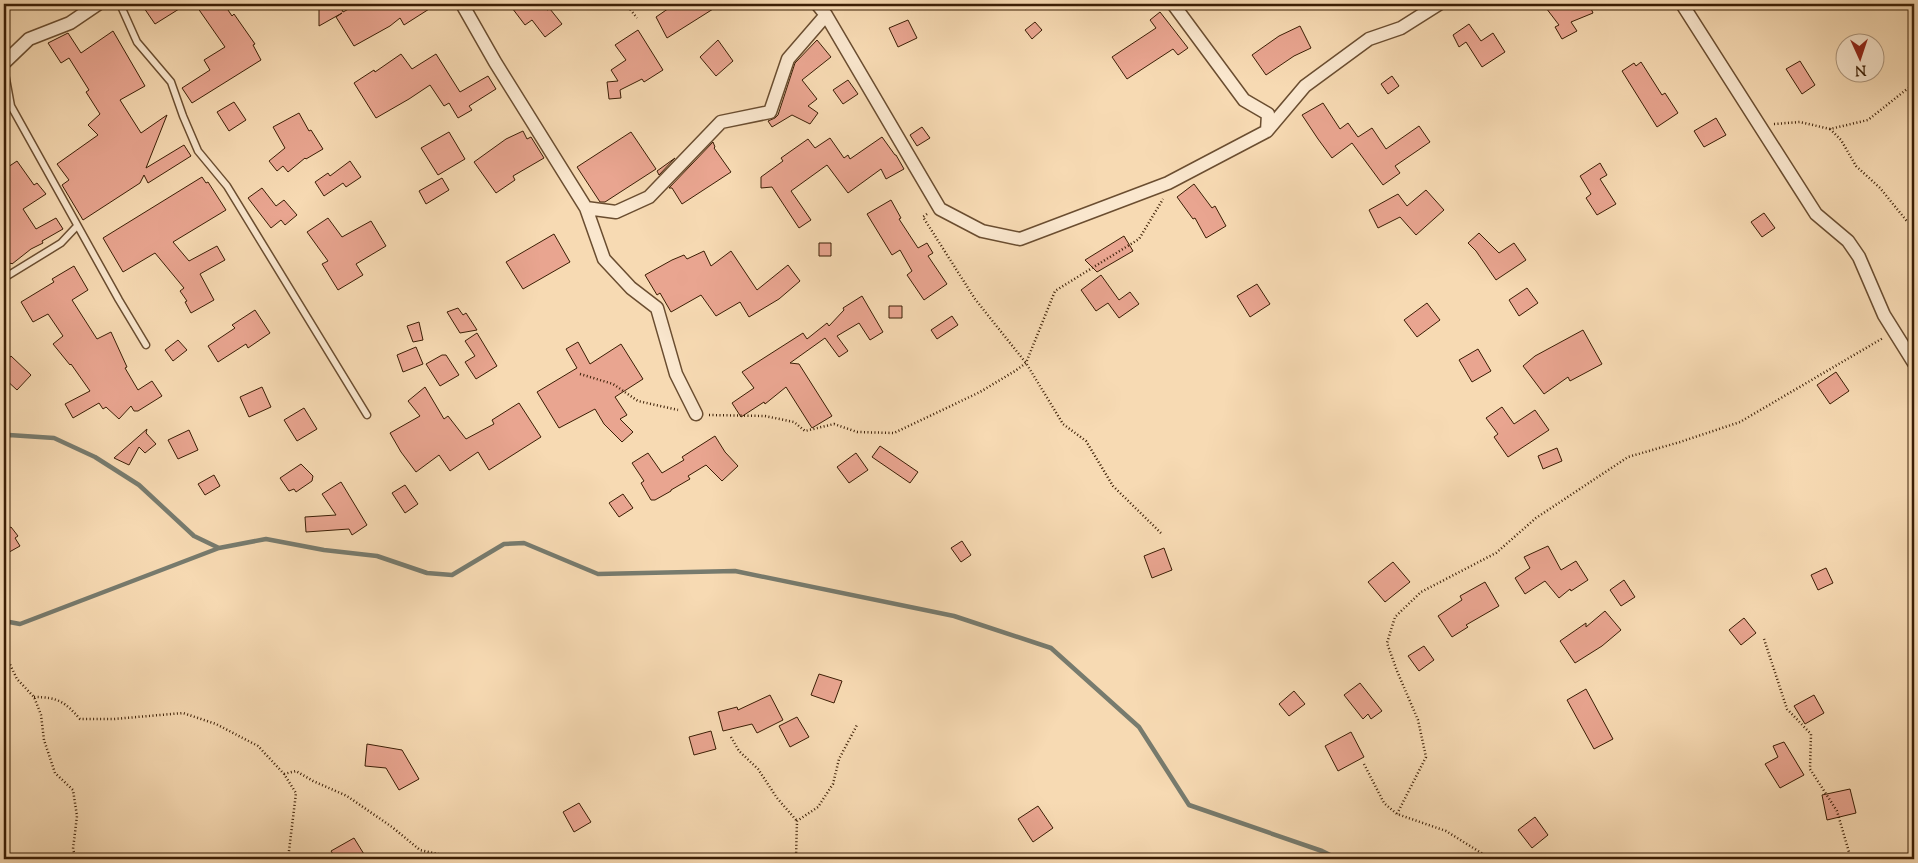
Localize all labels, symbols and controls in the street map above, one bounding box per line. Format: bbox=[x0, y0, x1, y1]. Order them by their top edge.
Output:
north arrow bbox=[1836, 32, 1886, 82]
text: N bbox=[1854, 59, 1867, 79]

